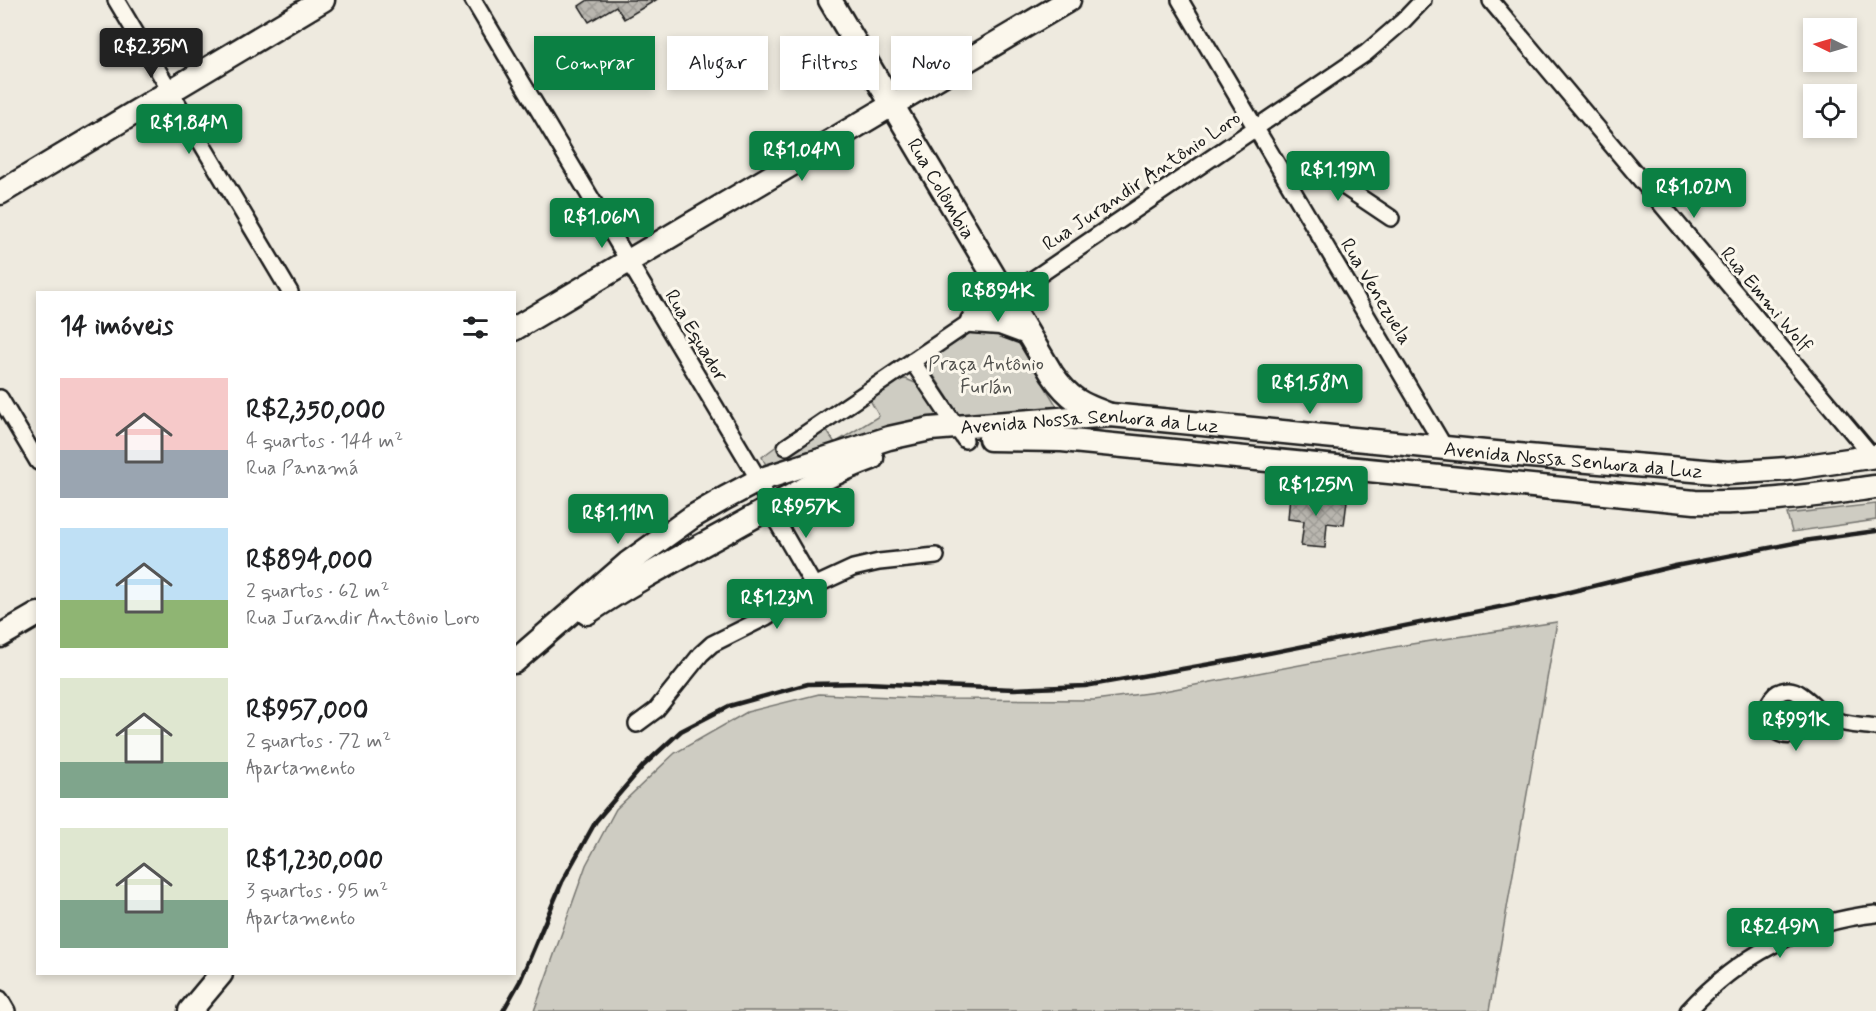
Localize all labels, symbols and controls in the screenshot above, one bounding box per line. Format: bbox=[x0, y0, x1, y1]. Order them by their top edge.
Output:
north arrow bbox=[1803, 18, 1857, 72]
map controls bbox=[1803, 18, 1857, 138]
pin: R$2.35M bbox=[96, 28, 206, 79]
text: R$2.35M bbox=[114, 34, 188, 61]
chip: Comprar bbox=[534, 36, 655, 90]
chip: Alugar bbox=[667, 36, 768, 90]
chip: Filtros bbox=[780, 36, 879, 90]
chip: Novo bbox=[891, 36, 972, 90]
button: locate bbox=[1803, 84, 1857, 138]
pin: R$1.84M bbox=[134, 104, 244, 155]
street label: Rua Jurandir Antônio Loro bbox=[1037, 105, 1246, 258]
text: R$1.84M bbox=[150, 110, 228, 137]
pin: R$1.04M bbox=[747, 131, 857, 182]
street label: Rua Colômbia bbox=[900, 133, 981, 245]
text: R$1.04M bbox=[763, 137, 841, 164]
pin: R$1.19M bbox=[1283, 151, 1393, 202]
text: R$1.19M bbox=[1301, 157, 1375, 184]
pin: R$1.02M bbox=[1639, 168, 1749, 219]
text: R$1.02M bbox=[1656, 174, 1732, 201]
pin: R$1.06M bbox=[547, 198, 657, 249]
text: R$1.06M bbox=[564, 204, 640, 231]
street label: Rua Venezuela bbox=[1333, 233, 1418, 350]
street label: Rua Emmi Wolf bbox=[1714, 241, 1818, 359]
pin: R$894K bbox=[949, 272, 1047, 323]
text: R$894K bbox=[962, 278, 1034, 305]
street label: Rua Equador bbox=[658, 285, 734, 387]
text: 14 imóveis bbox=[60, 310, 174, 344]
icon: filters bbox=[459, 311, 492, 344]
park label: Praça Antônio Furlán bbox=[928, 351, 1044, 401]
pin: R$1.58M bbox=[1255, 364, 1365, 415]
text: R$1.58M bbox=[1271, 370, 1349, 397]
text: R$2,350,000 bbox=[246, 394, 385, 428]
icon: home bbox=[108, 402, 180, 474]
street label: Avenida Nossa Senhora da Luz bbox=[959, 403, 1220, 442]
text: 4 quartos · 144 m² bbox=[246, 428, 403, 455]
street label: Avenida Nossa Senhora da Luz bbox=[1443, 436, 1704, 486]
text: Rua Panamá bbox=[246, 455, 358, 482]
pin: R$1.25M bbox=[1261, 466, 1371, 517]
text: R$1.25M bbox=[1279, 472, 1353, 499]
pin: R$957K bbox=[757, 488, 855, 539]
pin: R$1.11M bbox=[563, 494, 673, 545]
text: R$957K bbox=[771, 494, 841, 521]
text: R$1.11M bbox=[582, 500, 654, 527]
text: R$894,000 bbox=[246, 544, 373, 578]
icon: home bbox=[108, 552, 180, 624]
text: 2 quartos · 62 m² bbox=[246, 578, 389, 605]
pin: R$1.23M bbox=[722, 579, 832, 630]
text: R$1.23M bbox=[741, 585, 813, 612]
text: Rua Jurandir Antônio Loro bbox=[246, 605, 480, 632]
text: R$957,000 bbox=[246, 694, 368, 728]
pin: R$991K bbox=[1747, 701, 1845, 752]
icon: home bbox=[108, 702, 180, 774]
text: R$991K bbox=[1762, 707, 1830, 734]
text: 2 quartos · 72 m² bbox=[246, 728, 391, 755]
text: Apartamento bbox=[246, 755, 355, 782]
text: R$1,230,000 bbox=[246, 844, 383, 878]
icon: home bbox=[108, 852, 180, 924]
text: 3 quartos · 95 m² bbox=[246, 878, 388, 905]
text: Apartamento bbox=[246, 905, 355, 932]
pin: R$2.49M bbox=[1725, 908, 1835, 959]
text: R$2.49M bbox=[1741, 914, 1819, 941]

